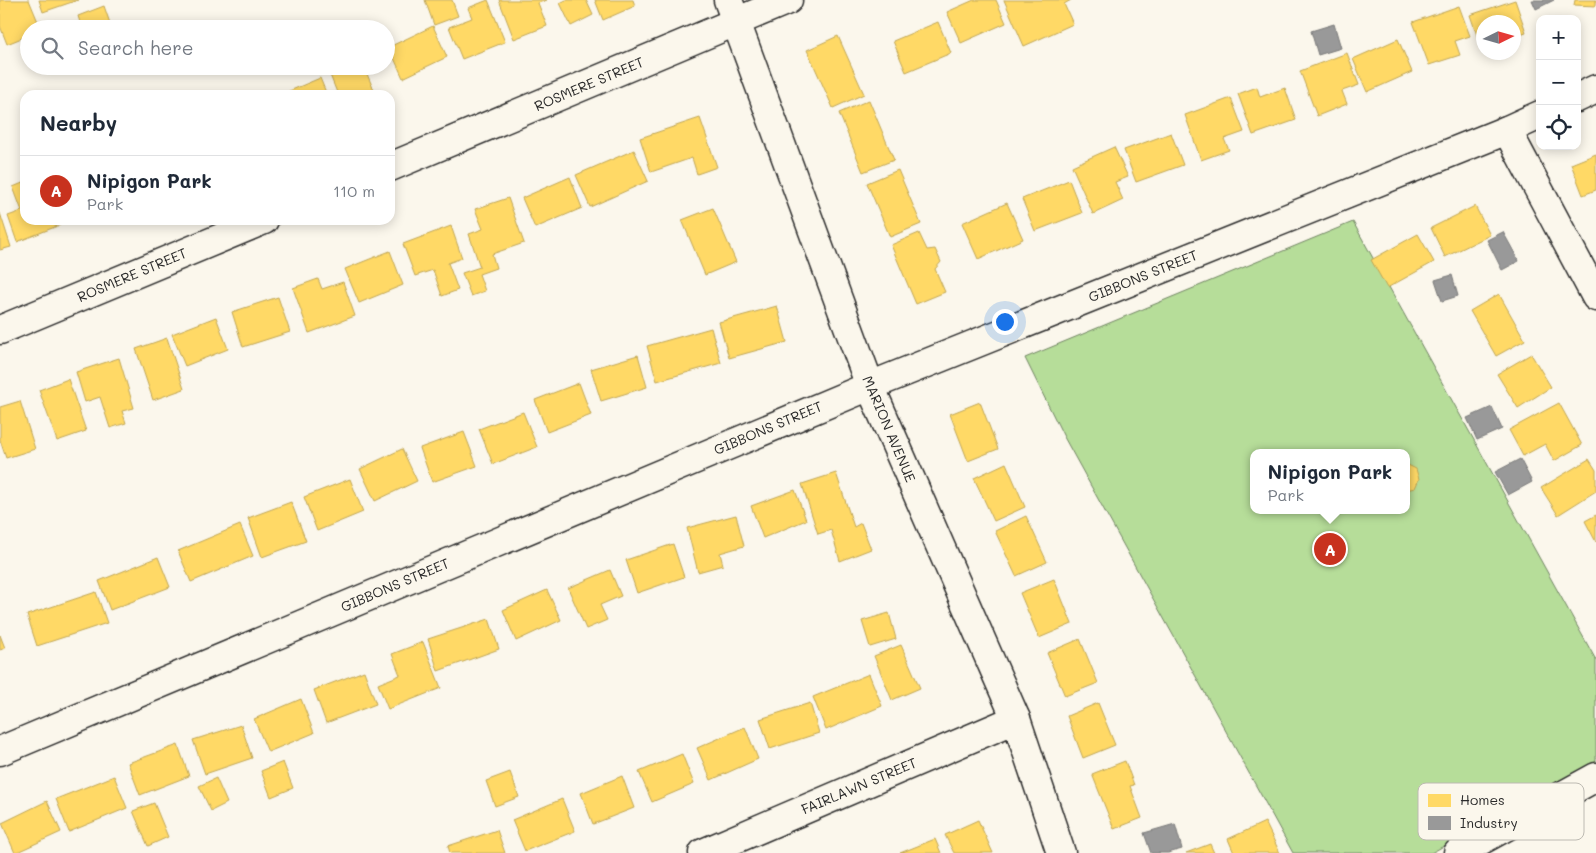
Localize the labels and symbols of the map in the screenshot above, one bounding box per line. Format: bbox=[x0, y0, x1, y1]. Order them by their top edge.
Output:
north arrow bbox=[1476, 15, 1521, 60]
street label: ROSMERE STREET bbox=[531, 52, 647, 115]
street label: ROSMERE STREET bbox=[74, 243, 190, 306]
street label: GIBBONS STREET bbox=[1085, 245, 1200, 306]
your location bbox=[992, 309, 1018, 335]
street label: MARION AVENUE bbox=[858, 373, 921, 485]
street label: GIBBONS STREET bbox=[711, 396, 825, 459]
pin: A bbox=[1314, 530, 1346, 568]
street label: GIBBONS STREET bbox=[338, 553, 452, 616]
street label: FAIRLAWN STREET bbox=[798, 753, 920, 818]
legend bbox=[1418, 783, 1584, 840]
text: Homes bbox=[1460, 790, 1505, 809]
text: Industry bbox=[1460, 813, 1518, 832]

